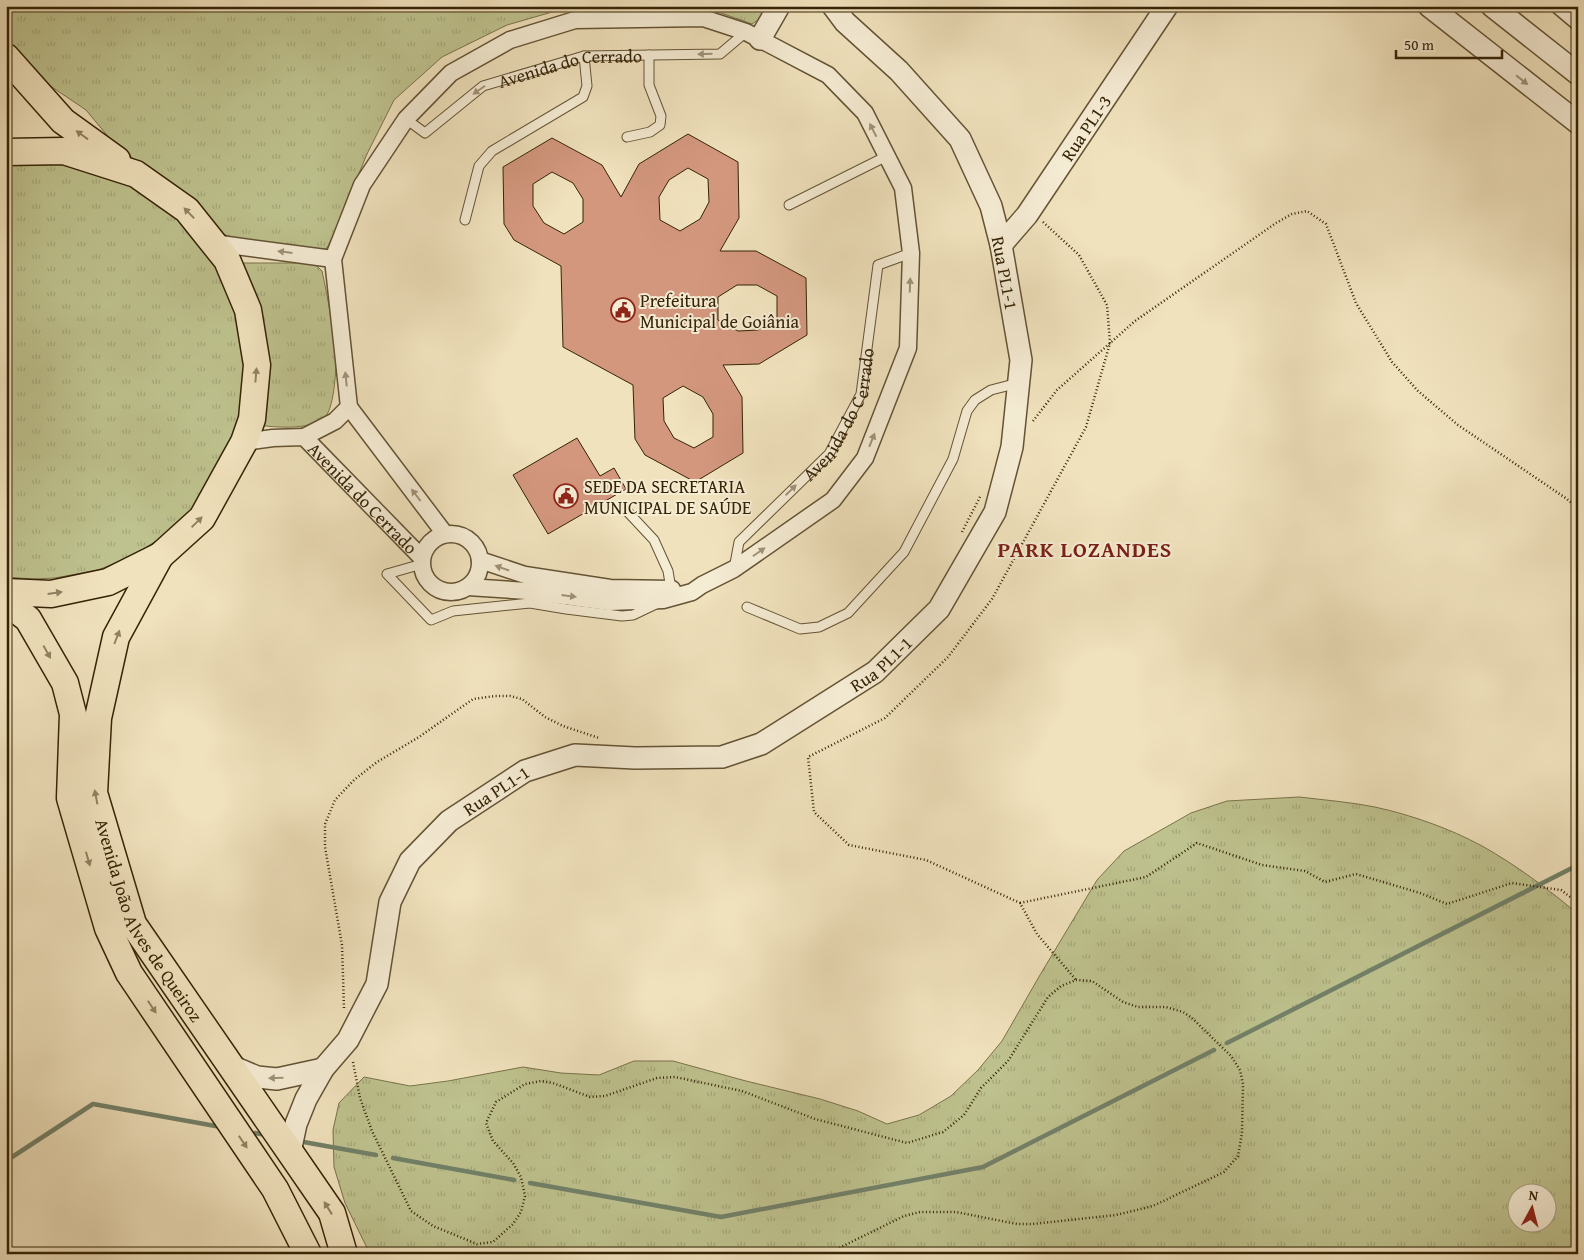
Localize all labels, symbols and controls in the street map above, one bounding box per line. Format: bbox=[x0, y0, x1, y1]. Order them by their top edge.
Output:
scale bar bbox=[1396, 28, 1503, 60]
text: 50 m bbox=[1404, 34, 1435, 55]
street label: Avenida do Cerrado bbox=[495, 42, 642, 94]
one-way arrow bbox=[697, 51, 713, 59]
one-way arrow bbox=[1515, 74, 1528, 85]
one-way arrow bbox=[472, 86, 486, 95]
street label: Rua PL1-3 bbox=[1054, 89, 1118, 166]
one-way arrow bbox=[869, 123, 877, 137]
one-way arrow bbox=[76, 130, 89, 140]
one-way arrow bbox=[183, 208, 195, 220]
street label: Rua PL1-1 bbox=[985, 234, 1025, 312]
one-way arrow bbox=[277, 248, 293, 256]
one-way arrow bbox=[906, 276, 914, 292]
place label: Prefeitura Municipal de Goiânia bbox=[640, 287, 799, 335]
public building icon: Prefeitura Municipal de Goiânia bbox=[610, 297, 636, 323]
street label: Avenida do Cerrado bbox=[796, 346, 880, 487]
one-way arrow bbox=[252, 366, 260, 382]
one-way arrow bbox=[342, 370, 350, 386]
one-way arrow bbox=[868, 432, 876, 447]
street label: Avenida do Cerrado bbox=[302, 435, 424, 560]
place label: SEDE DA SECRETARIA MUNICIPAL DE SAÚDE bbox=[584, 473, 751, 521]
public building icon: SEDE DA SECRETARIA MUNICIPAL DE SAÚDE bbox=[553, 483, 579, 509]
one-way arrow bbox=[785, 485, 797, 497]
one-way arrow bbox=[411, 488, 421, 502]
one-way arrow bbox=[191, 516, 203, 528]
district label: PARK LOZANDES bbox=[998, 533, 1172, 565]
one-way arrow bbox=[752, 547, 766, 557]
one-way arrow bbox=[494, 563, 509, 571]
one-way arrow bbox=[47, 589, 63, 597]
one-way arrow bbox=[561, 593, 577, 601]
street label: Rua PL1-1 bbox=[844, 629, 918, 698]
one-way arrow bbox=[114, 630, 122, 644]
one-way arrow bbox=[43, 646, 52, 659]
street label: Rua PL1-1 bbox=[457, 758, 534, 822]
one-way arrow bbox=[91, 788, 99, 804]
street label: Avenida João Alves de Queiroz bbox=[89, 815, 210, 1027]
one-way arrow bbox=[85, 852, 93, 867]
one-way arrow bbox=[147, 1000, 157, 1014]
one-way arrow bbox=[268, 1074, 284, 1082]
one-way arrow bbox=[239, 1135, 248, 1148]
north arrow bbox=[1506, 1182, 1556, 1232]
text: N bbox=[1528, 1185, 1540, 1206]
one-way arrow bbox=[324, 1201, 333, 1214]

